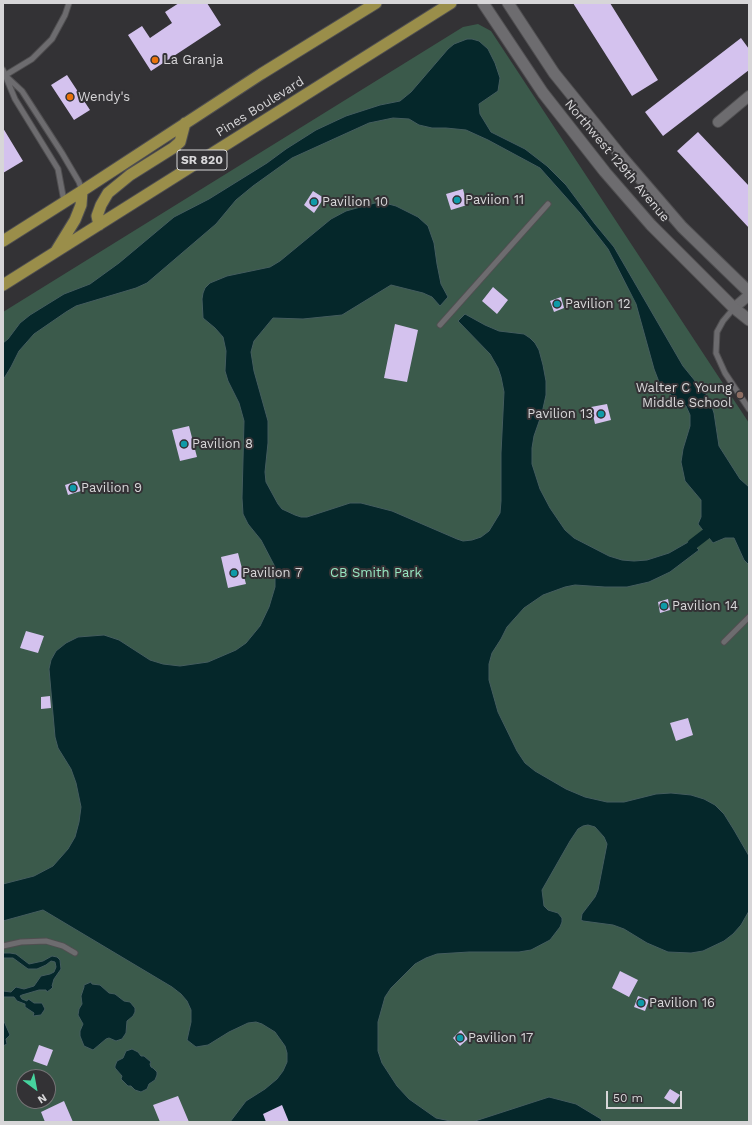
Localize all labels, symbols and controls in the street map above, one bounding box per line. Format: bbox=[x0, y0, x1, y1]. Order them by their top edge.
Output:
place label: La Granja bbox=[163, 52, 223, 68]
marker: La Granja bbox=[150, 55, 160, 65]
street label: Pines Boulevard bbox=[213, 74, 307, 140]
place label: Wendy's bbox=[78, 89, 130, 105]
marker: Wendy's bbox=[65, 92, 75, 102]
street label: Northwest 129th Avenue bbox=[561, 97, 673, 225]
road number: SR 820 bbox=[177, 150, 227, 170]
place label: Paviion 11 bbox=[465, 192, 524, 208]
place label: Pavilion 10 bbox=[322, 194, 388, 210]
marker: Paviion 11 bbox=[452, 195, 462, 205]
marker: Pavilion 10 bbox=[309, 197, 319, 207]
place label: Pavilion 12 bbox=[565, 296, 631, 312]
marker: Pavilion 12 bbox=[552, 299, 562, 309]
place label: Walter C Young Middle School bbox=[636, 380, 732, 411]
marker: Walter C Young Middle School bbox=[735, 390, 745, 400]
place label: Pavilion 13 bbox=[527, 406, 593, 422]
marker: Pavilion 13 bbox=[596, 409, 606, 419]
place label: Pavilion 8 bbox=[192, 436, 253, 452]
marker: Pavilion 8 bbox=[179, 439, 189, 449]
place label: Pavilion 9 bbox=[81, 480, 142, 496]
marker: Pavilion 9 bbox=[68, 483, 78, 493]
place label: Pavilion 7 bbox=[242, 565, 302, 581]
park label: CB Smith Park bbox=[330, 565, 422, 581]
marker: Pavilion 7 bbox=[229, 568, 239, 578]
place label: Pavilion 14 bbox=[672, 598, 738, 614]
marker: Pavilion 14 bbox=[659, 601, 669, 611]
place label: Pavilion 16 bbox=[649, 995, 715, 1011]
marker: Pavilion 16 bbox=[636, 998, 646, 1008]
place label: Pavilion 17 bbox=[468, 1030, 533, 1046]
marker: Pavilion 17 bbox=[455, 1033, 465, 1043]
north arrow bbox=[16, 1069, 56, 1109]
scale bar bbox=[608, 1083, 684, 1109]
text: N bbox=[35, 1091, 49, 1106]
text: 50 m bbox=[613, 1091, 643, 1105]

